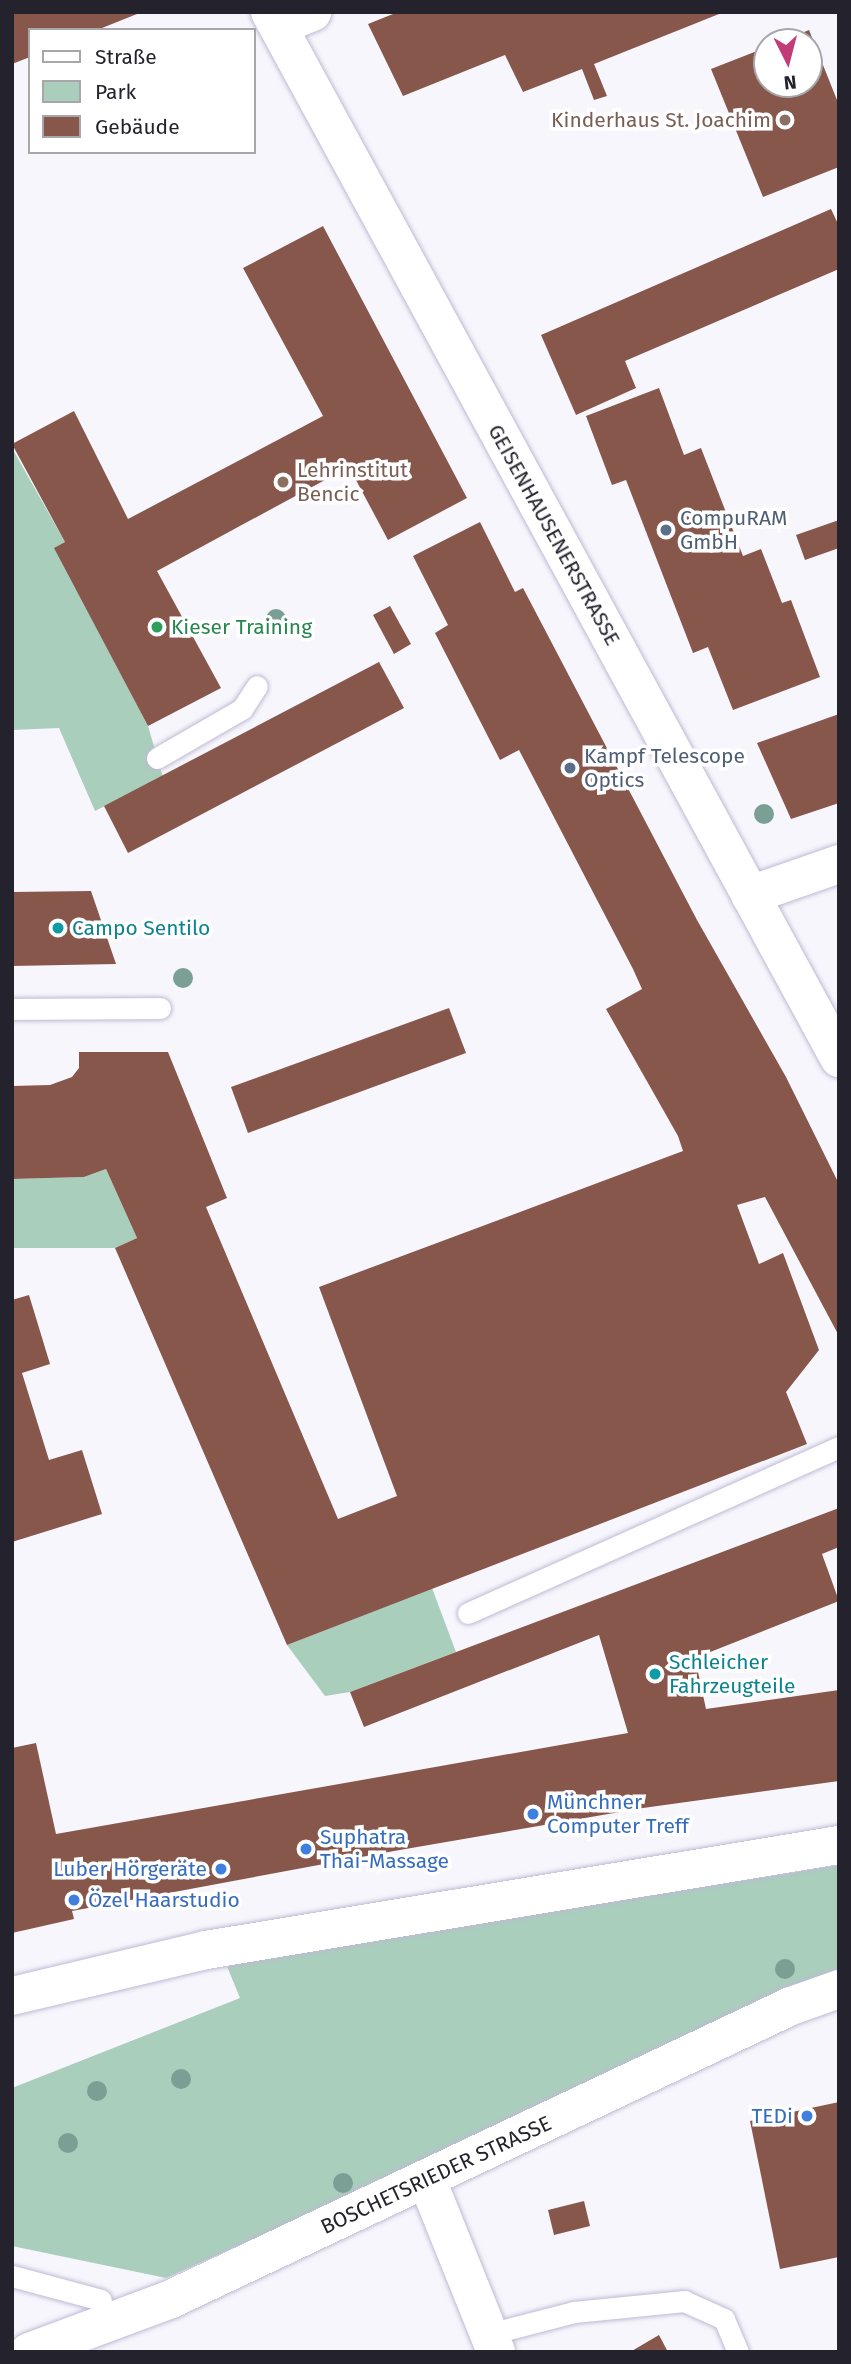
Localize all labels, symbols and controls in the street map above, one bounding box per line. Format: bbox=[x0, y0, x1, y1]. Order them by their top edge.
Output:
legend bbox=[28, 28, 256, 154]
north arrow bbox=[753, 28, 823, 98]
text: Straße bbox=[95, 44, 157, 70]
text: N bbox=[783, 70, 798, 94]
text: Park bbox=[95, 79, 136, 105]
place label: Kinderhaus St. Joachim bbox=[551, 107, 771, 133]
marker: Kinderhaus St. Joachim bbox=[777, 112, 793, 128]
text: Gebäude bbox=[95, 114, 180, 140]
street label: GEISENHAUSENERSTRASSE bbox=[483, 420, 625, 650]
place label: Lehrinstitut Bencic bbox=[297, 457, 408, 507]
marker: Lehrinstitut Bencic bbox=[275, 474, 291, 490]
place label: CompuRAM GmbH bbox=[680, 505, 787, 555]
marker: CompuRAM GmbH bbox=[658, 522, 674, 538]
place label: Kieser Training bbox=[171, 614, 312, 640]
marker: Kieser Training bbox=[149, 619, 165, 635]
place label: Kampf Telescope Optics bbox=[584, 743, 745, 793]
marker: Kampf Telescope Optics bbox=[562, 760, 578, 776]
place label: Campo Sentilo bbox=[72, 915, 210, 941]
marker: Campo Sentilo bbox=[50, 920, 66, 936]
place label: Schleicher Fahrzeugteile bbox=[669, 1649, 795, 1699]
marker: Schleicher Fahrzeugteile bbox=[647, 1666, 663, 1682]
place label: Münchner Computer Treff bbox=[547, 1789, 689, 1839]
marker: Münchner Computer Treff bbox=[525, 1806, 541, 1822]
place label: Suphatra Thai-Massage bbox=[320, 1824, 449, 1874]
marker: Suphatra Thai-Massage bbox=[298, 1841, 314, 1857]
place label: Luber Hörgeräte bbox=[53, 1856, 207, 1882]
marker: Luber Hörgeräte bbox=[213, 1861, 229, 1877]
place label: Özel Haarstudio bbox=[88, 1887, 240, 1913]
marker: Özel Haarstudio bbox=[66, 1892, 82, 1908]
place label: TEDi bbox=[751, 2103, 793, 2129]
marker: TEDi bbox=[799, 2108, 815, 2124]
street label: BOSCHETSRIEDER STRASSE bbox=[317, 2110, 555, 2240]

